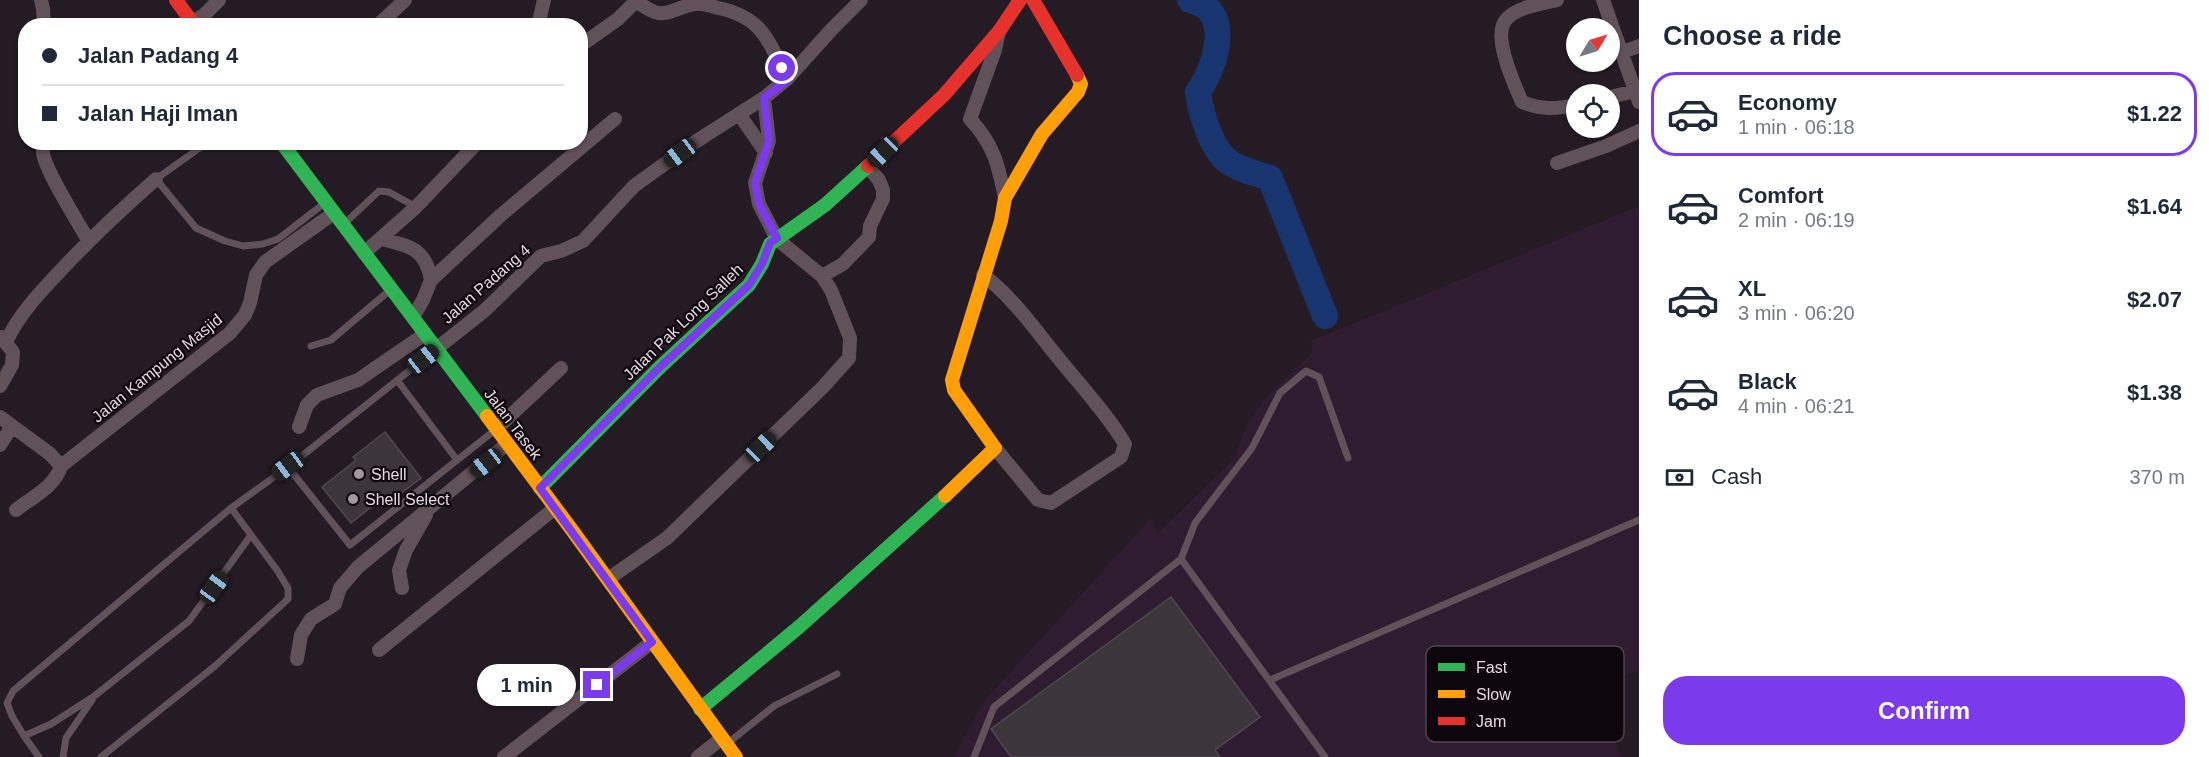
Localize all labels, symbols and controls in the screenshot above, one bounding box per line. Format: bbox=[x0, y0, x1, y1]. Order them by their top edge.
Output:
north arrow bbox=[1566, 18, 1620, 72]
map controls bbox=[1566, 18, 1620, 138]
text: Choose a ride bbox=[1663, 21, 1842, 51]
text: Jalan Padang 4 bbox=[78, 43, 238, 68]
route start bbox=[768, 54, 795, 81]
button: locate bbox=[1566, 84, 1620, 138]
icon: car bbox=[1666, 87, 1720, 141]
text: Economy bbox=[1738, 90, 1837, 115]
text: Jalan Haji Iman bbox=[78, 101, 238, 126]
text: $1.22 bbox=[2127, 101, 2182, 126]
text: 1 min · 06:18 bbox=[1738, 116, 1855, 138]
car bbox=[864, 133, 902, 171]
car bbox=[660, 135, 700, 171]
icon: car bbox=[1666, 180, 1720, 234]
text: Comfort bbox=[1738, 183, 1824, 208]
text: $1.64 bbox=[2127, 194, 2182, 219]
text: 2 min · 06:19 bbox=[1738, 209, 1855, 231]
street label: Jalan Padang 4 bbox=[438, 241, 534, 327]
street label: Jalan Pak Long Salleh bbox=[620, 261, 746, 383]
icon: car bbox=[1666, 273, 1720, 327]
text: XL bbox=[1738, 276, 1766, 301]
text: $2.07 bbox=[2127, 287, 2182, 312]
text: 3 min · 06:20 bbox=[1738, 302, 1855, 324]
street label: Jalan Kampung Masjid bbox=[89, 310, 225, 426]
car bbox=[403, 341, 443, 377]
icon: car bbox=[1666, 366, 1720, 420]
text: Black bbox=[1738, 369, 1797, 394]
text: $1.38 bbox=[2127, 380, 2182, 405]
street label: Jalan Tasek bbox=[481, 385, 546, 464]
text: 4 min · 06:21 bbox=[1738, 395, 1855, 417]
car bbox=[742, 428, 780, 466]
car bbox=[466, 445, 506, 481]
car bbox=[268, 448, 308, 484]
icon: cash bbox=[1663, 461, 1696, 494]
text: Cash bbox=[1711, 464, 1762, 489]
place label: Shell bbox=[371, 466, 407, 483]
text: 370 m bbox=[2129, 466, 2185, 488]
marker: Shell bbox=[352, 467, 366, 481]
place label: Shell Select bbox=[365, 491, 450, 508]
marker: Shell Select bbox=[346, 492, 360, 506]
car bbox=[196, 567, 232, 607]
legend bbox=[1426, 646, 1624, 742]
text: Fast bbox=[1476, 659, 1508, 676]
callout: 1 min bbox=[477, 664, 576, 706]
route end bbox=[583, 671, 610, 698]
text: 1 min bbox=[500, 674, 553, 696]
button: Confirm bbox=[1663, 676, 2185, 745]
text: Slow bbox=[1476, 686, 1511, 703]
text: Jam bbox=[1476, 713, 1506, 730]

